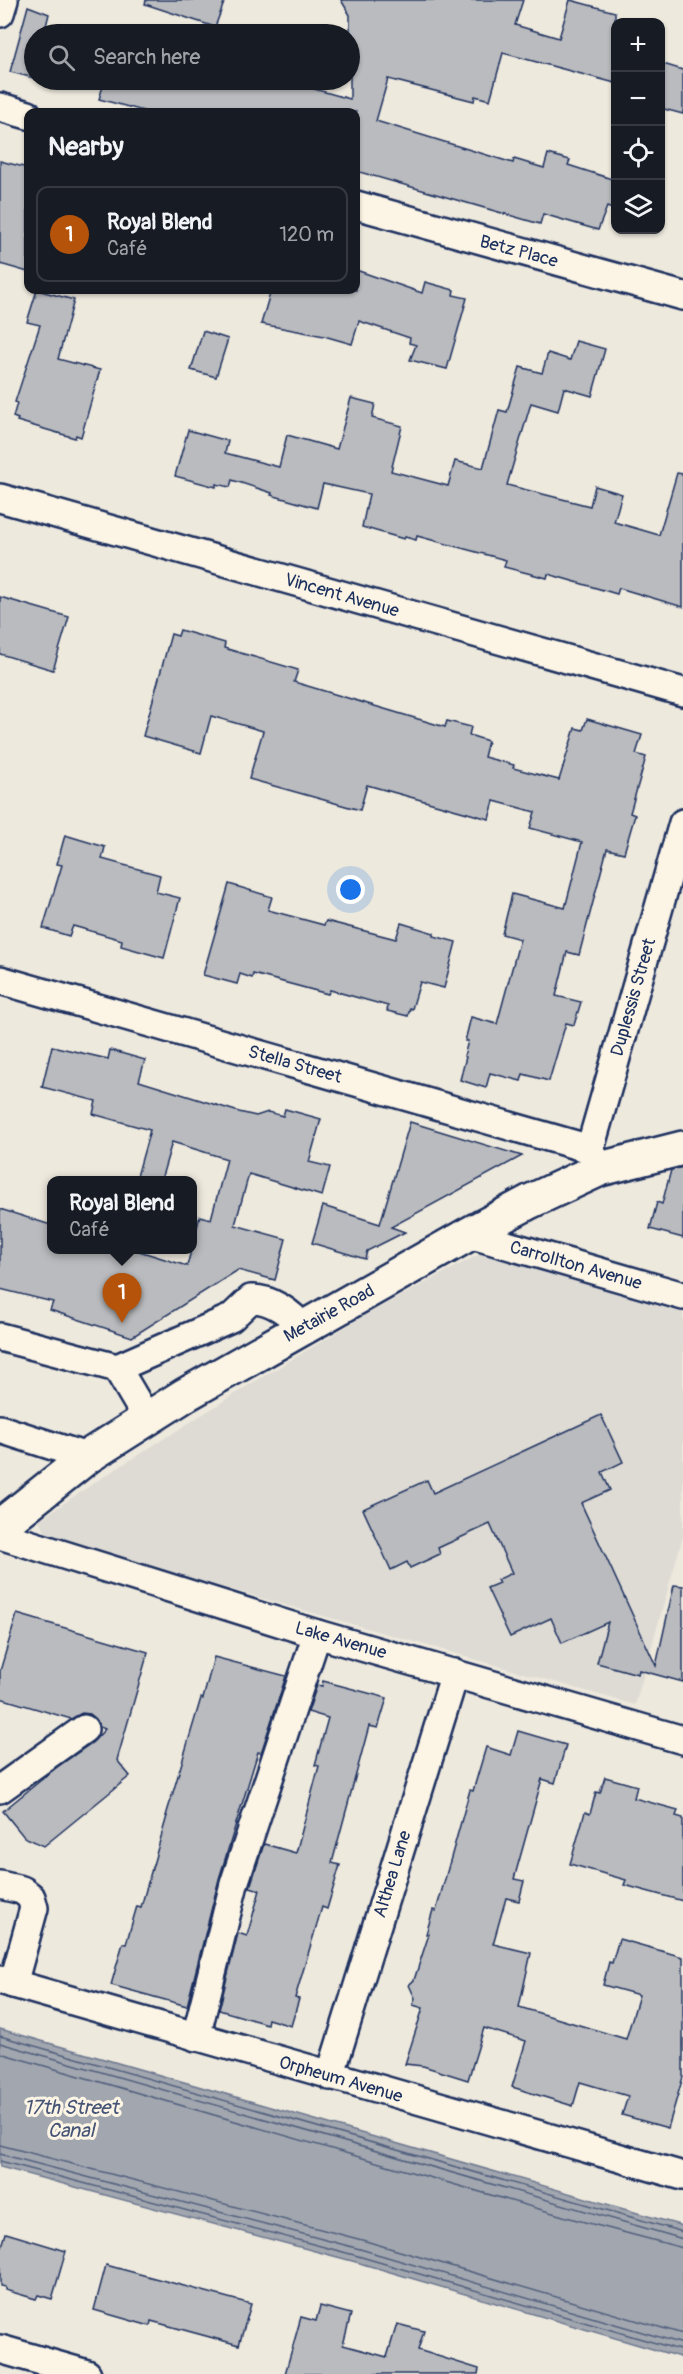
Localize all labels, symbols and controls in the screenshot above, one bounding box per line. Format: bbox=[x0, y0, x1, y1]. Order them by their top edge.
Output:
map controls bbox=[611, 18, 665, 234]
button: + bbox=[611, 18, 665, 72]
search box bbox=[24, 24, 360, 90]
icon: search bbox=[45, 41, 78, 74]
text: Search here bbox=[93, 43, 200, 71]
button: − bbox=[611, 72, 665, 126]
button: locate bbox=[611, 126, 665, 180]
text: Nearby bbox=[48, 131, 124, 163]
button: layers bbox=[611, 180, 665, 234]
text: Royal Blend bbox=[107, 208, 213, 236]
text: 1 bbox=[66, 222, 73, 247]
text: 120 m bbox=[279, 222, 334, 247]
street label: Betz Place bbox=[477, 230, 561, 273]
text: Café bbox=[107, 236, 147, 261]
street label: Vincent Avenue bbox=[282, 568, 402, 623]
your location bbox=[336, 875, 365, 904]
street label: Duplessis Street bbox=[606, 935, 662, 1059]
street label: Stella Street bbox=[245, 1040, 345, 1089]
popup bbox=[47, 1176, 197, 1254]
text: Royal Blend bbox=[69, 1189, 175, 1217]
text: Café bbox=[69, 1217, 110, 1242]
street label: Carrollton Avenue bbox=[507, 1236, 645, 1295]
pin: 1 bbox=[102, 1274, 142, 1323]
street label: Metairie Road bbox=[280, 1279, 379, 1348]
street label: Lake Avenue bbox=[292, 1616, 389, 1665]
street label: Althea Lane bbox=[368, 1828, 417, 1920]
street label: Orpheum Avenue bbox=[276, 2051, 405, 2108]
water label: 17th Street Canal bbox=[24, 2095, 120, 2143]

